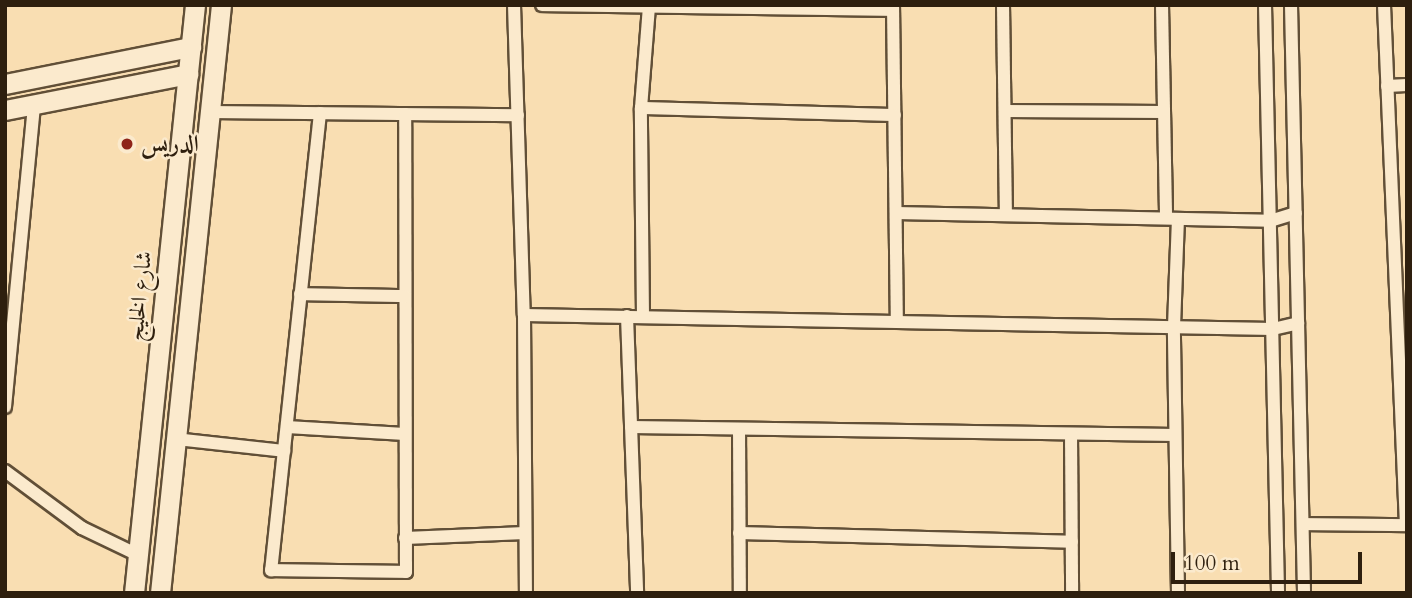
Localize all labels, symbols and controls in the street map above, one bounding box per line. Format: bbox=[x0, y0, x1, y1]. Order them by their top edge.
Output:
place label: الدريس bbox=[141, 130, 199, 158]
marker: الدريس bbox=[119, 136, 135, 152]
street label: شارع الخليج bbox=[122, 250, 158, 342]
scale bar bbox=[1174, 538, 1365, 582]
text: 100 m bbox=[1184, 549, 1240, 578]

